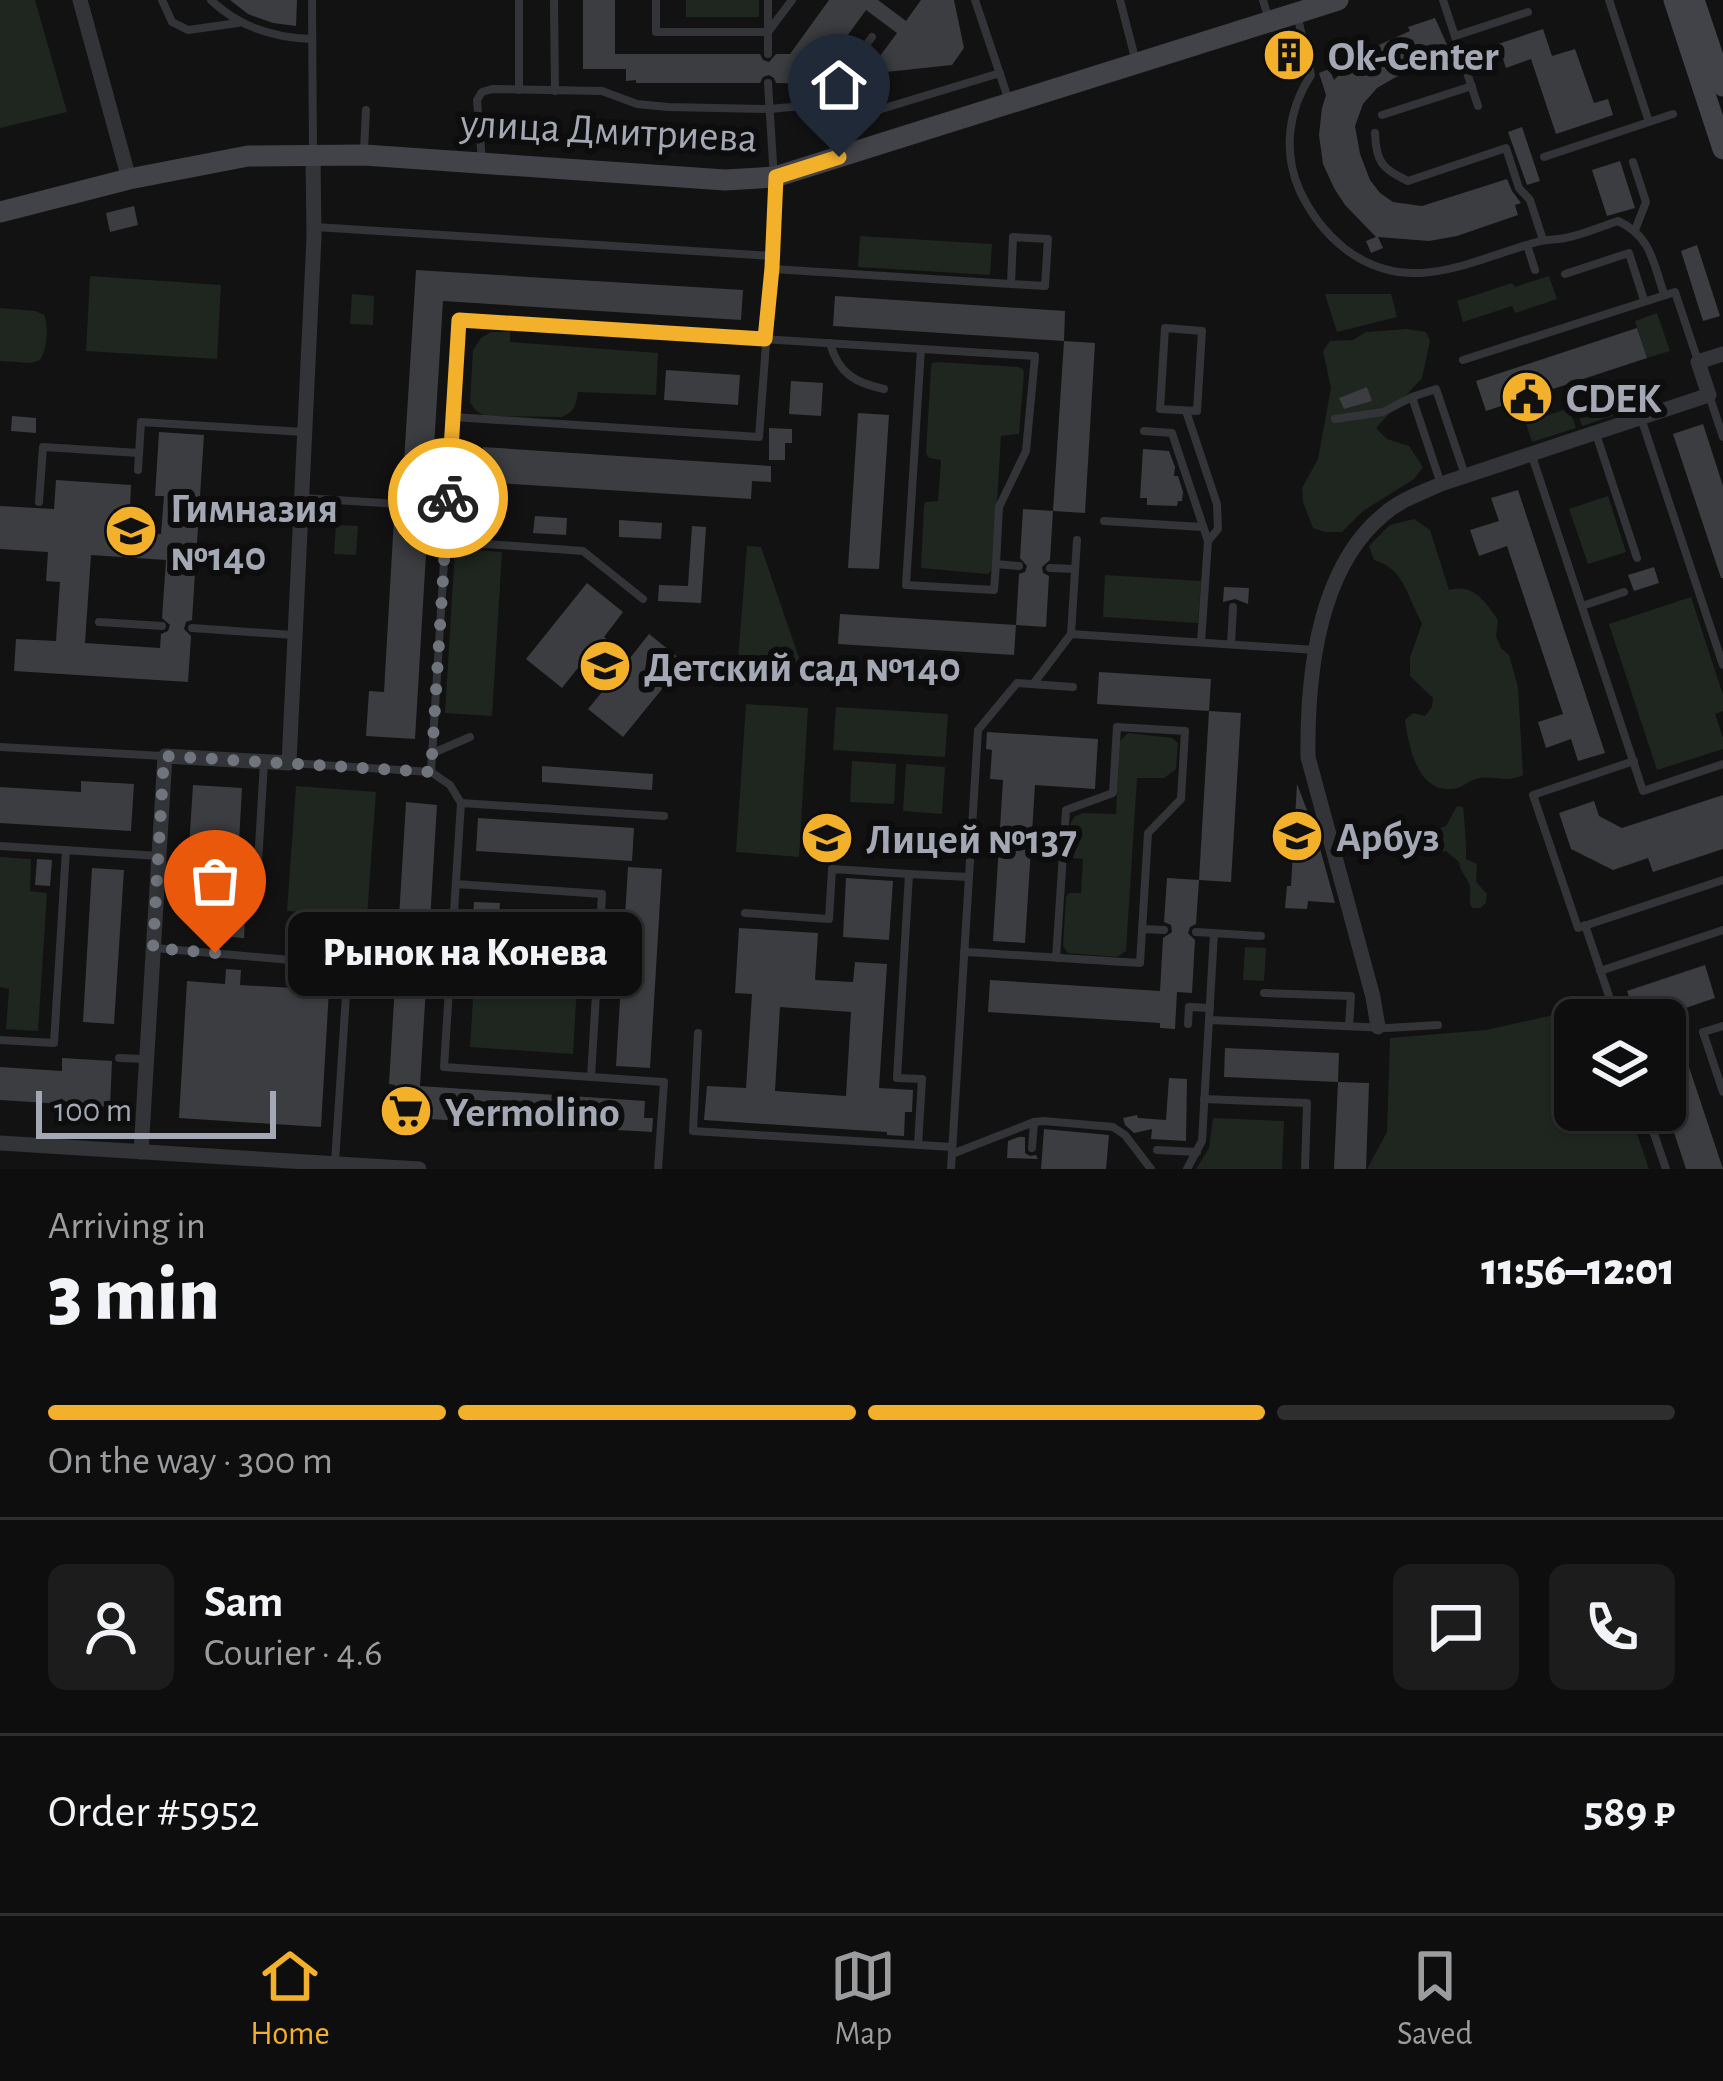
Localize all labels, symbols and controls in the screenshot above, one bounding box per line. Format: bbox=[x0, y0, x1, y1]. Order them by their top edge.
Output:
building icon: Ok-Center bbox=[1261, 27, 1317, 83]
pin bbox=[788, 34, 890, 157]
place label: Ok-Center bbox=[1328, 36, 1499, 78]
icon: home bbox=[806, 52, 872, 118]
street label: улица Дмитриева bbox=[458, 102, 758, 160]
public building icon: CDEK bbox=[1499, 369, 1555, 425]
place label: CDEK bbox=[1566, 378, 1661, 420]
courier bbox=[388, 438, 508, 558]
icon: bike bbox=[415, 465, 481, 531]
place label: Гимназия №140 bbox=[170, 488, 338, 578]
school or university icon: Гимназия №140 bbox=[103, 503, 159, 559]
school or university icon: Детский сад №140 bbox=[577, 638, 633, 694]
place label: Детский сад №140 bbox=[644, 647, 961, 689]
school or university icon: Арбуз bbox=[1269, 808, 1325, 864]
school or university icon: Лицей №137 bbox=[799, 810, 855, 866]
place label: Арбуз bbox=[1336, 817, 1439, 859]
place label: Лицей №137 bbox=[866, 819, 1077, 861]
pin bbox=[164, 830, 266, 953]
icon: bag bbox=[182, 848, 248, 914]
callout: Рынок на Конева bbox=[287, 911, 641, 995]
text: Рынок на Конева bbox=[322, 934, 608, 973]
map controls bbox=[1554, 999, 1686, 1131]
button: layers bbox=[1554, 999, 1686, 1131]
supermarket icon: Yermolino bbox=[378, 1083, 434, 1139]
scale bar bbox=[36, 1085, 276, 1138]
place label: Yermolino bbox=[445, 1092, 620, 1134]
text: 100 m bbox=[54, 1095, 132, 1128]
text: Arriving in bbox=[48, 1207, 206, 1246]
text: 11:56–12:01 bbox=[1481, 1248, 1675, 1293]
text: 3 min bbox=[48, 1256, 220, 1334]
text: On the way · 300 m bbox=[48, 1442, 333, 1481]
button: person bbox=[48, 1564, 174, 1690]
button: chat bbox=[1393, 1564, 1519, 1690]
button: phone bbox=[1549, 1564, 1675, 1690]
text: Sam bbox=[204, 1580, 283, 1625]
text: Courier · 4.6 bbox=[204, 1634, 383, 1673]
text: Order #5952 bbox=[48, 1790, 260, 1835]
text: 589 ₽ bbox=[1584, 1790, 1675, 1835]
tab: Home bbox=[250, 1943, 330, 2055]
tab: Map bbox=[830, 1943, 896, 2055]
tab: Saved bbox=[1397, 1943, 1473, 2055]

